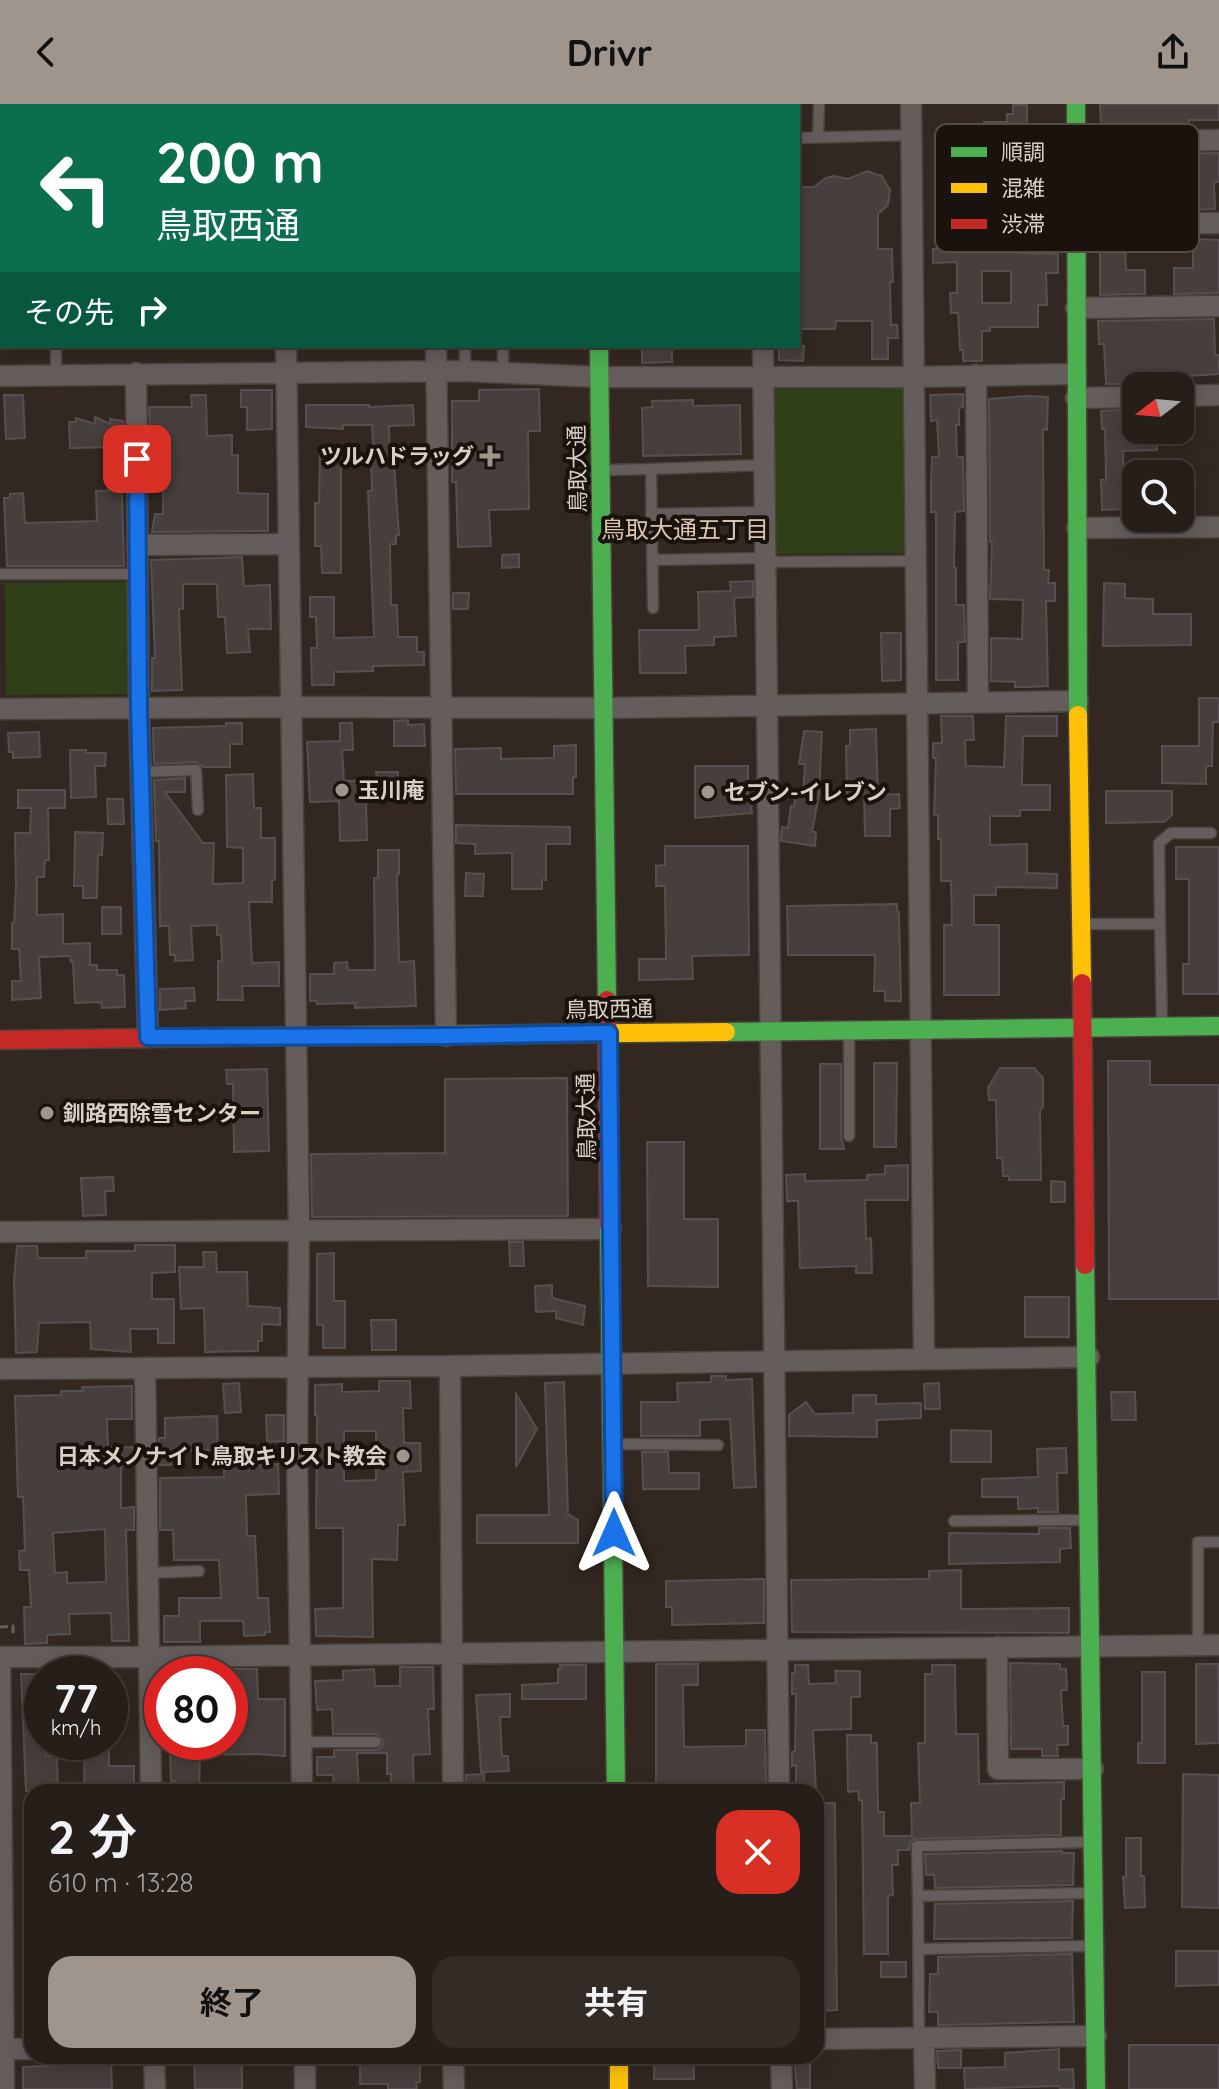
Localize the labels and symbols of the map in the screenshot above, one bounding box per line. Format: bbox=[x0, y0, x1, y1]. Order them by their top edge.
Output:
legend bbox=[935, 124, 1199, 252]
text: 順調 bbox=[1001, 138, 1045, 166]
text: 混雑 bbox=[1001, 174, 1045, 202]
text: 渋滞 bbox=[1001, 210, 1045, 238]
north arrow bbox=[1122, 372, 1194, 444]
pin bbox=[103, 425, 171, 493]
street label: 鳥取大通 bbox=[562, 425, 592, 513]
place label: ツルハドラッグ bbox=[320, 442, 474, 470]
marker: ツルハドラッグ bbox=[481, 447, 499, 465]
district label: 鳥取大通五丁目 bbox=[601, 514, 769, 544]
place label: 玉川庵 bbox=[358, 776, 424, 804]
place label: セブン-イレブン bbox=[724, 778, 887, 806]
marker: 玉川庵 bbox=[333, 781, 351, 799]
marker: セブン-イレブン bbox=[699, 783, 717, 801]
street label: 鳥取西通 bbox=[565, 994, 653, 1024]
street label: 鳥取大通 bbox=[571, 1073, 601, 1161]
place label: 釧路西除雪センター bbox=[63, 1099, 261, 1127]
marker: 釧路西除雪センター bbox=[38, 1104, 56, 1122]
place label: 日本メノナイト鳥取キリスト教会 bbox=[57, 1442, 387, 1470]
marker: 日本メノナイト鳥取キリスト教会 bbox=[394, 1447, 412, 1465]
position arrow bbox=[572, 1491, 656, 1575]
speed limit sign: 80 bbox=[144, 1656, 248, 1760]

